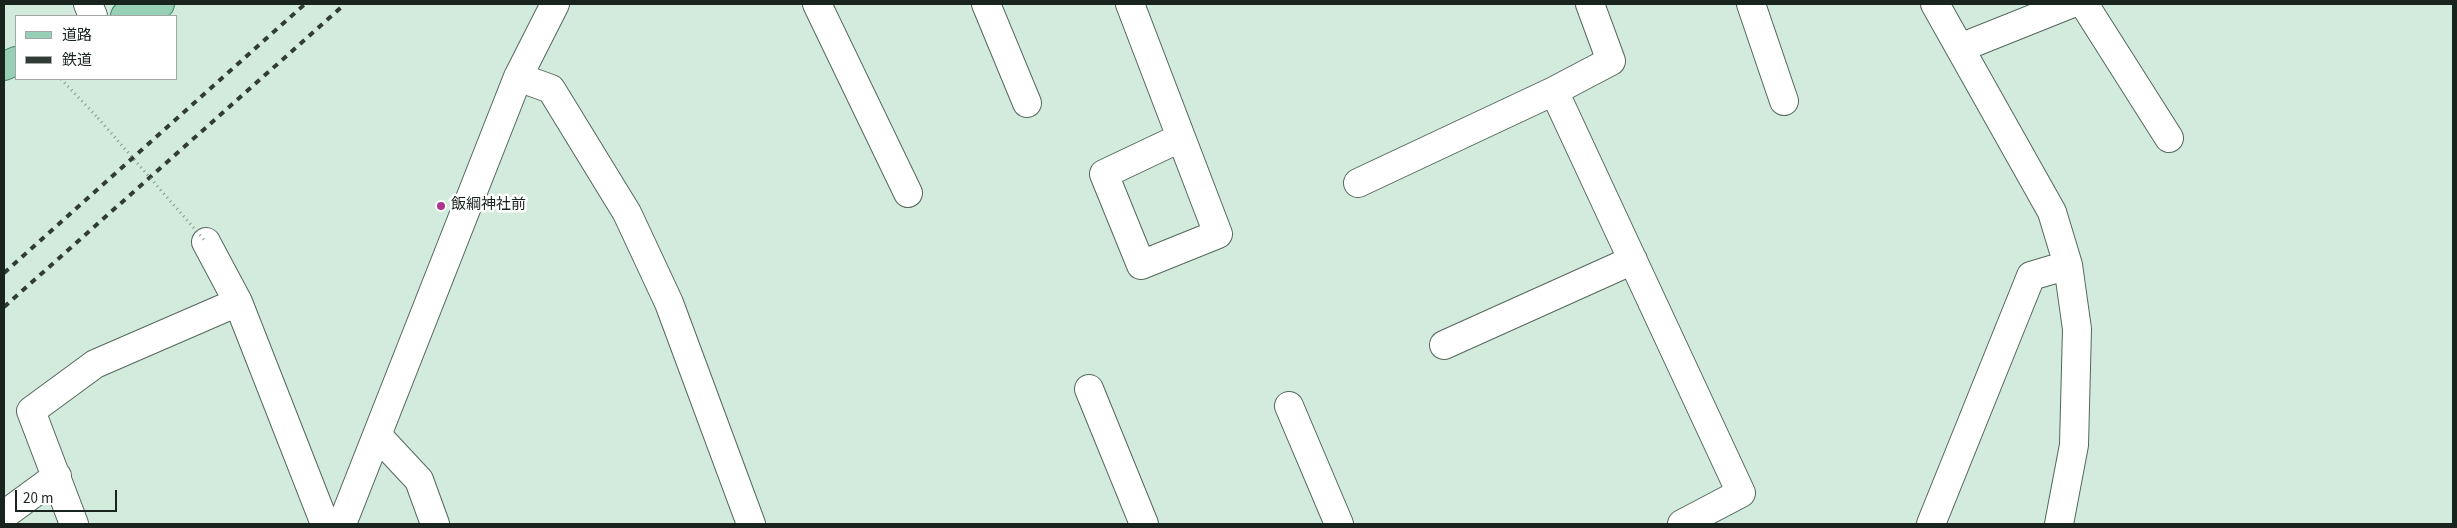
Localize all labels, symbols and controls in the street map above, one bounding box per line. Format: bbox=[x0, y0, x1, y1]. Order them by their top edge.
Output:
legend bbox=[15, 15, 178, 80]
text: 道路 bbox=[62, 25, 92, 46]
text: 鉄道 bbox=[62, 50, 92, 71]
place label: 飯綱神社前 bbox=[451, 197, 526, 215]
marker: 飯綱神社前 bbox=[435, 200, 447, 212]
scale bar bbox=[18, 480, 120, 512]
text: 20 m bbox=[23, 488, 53, 509]

